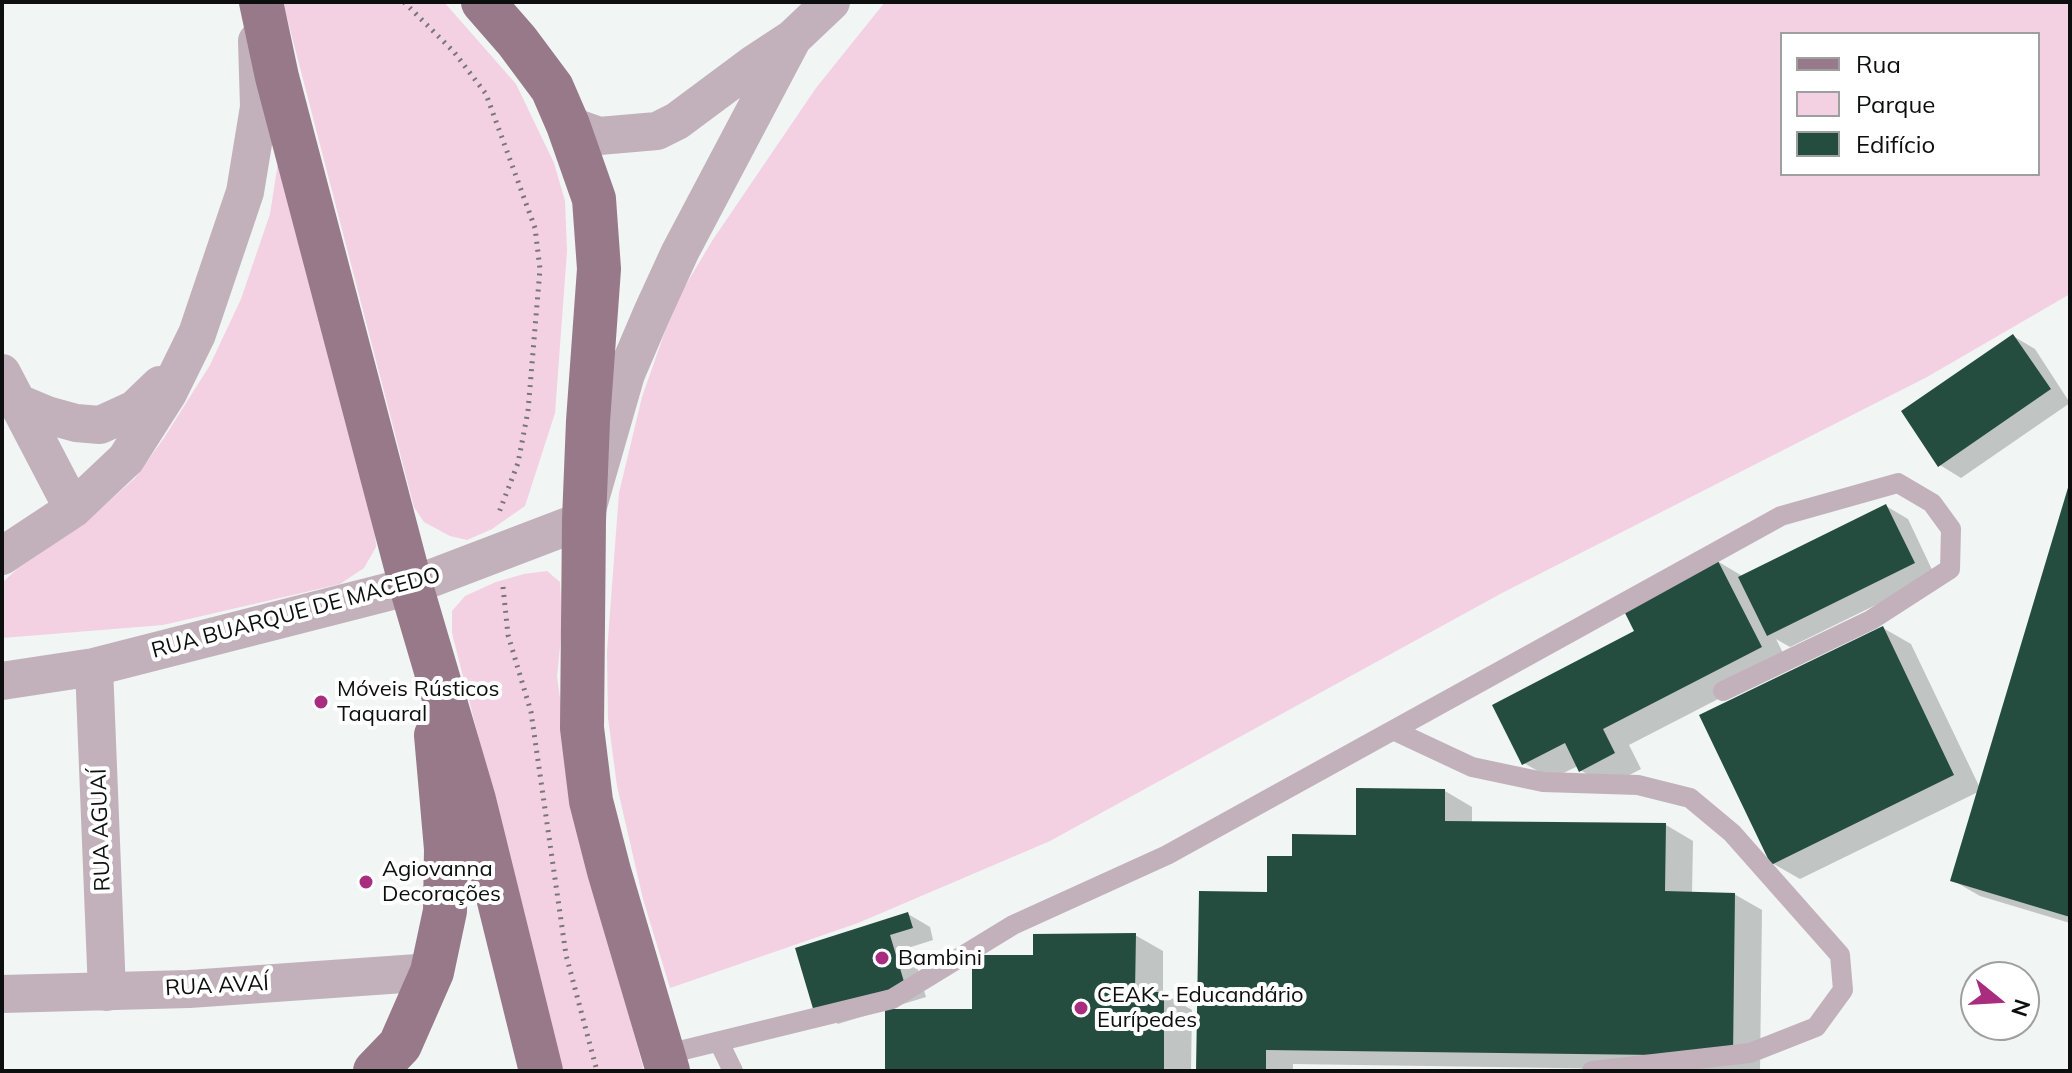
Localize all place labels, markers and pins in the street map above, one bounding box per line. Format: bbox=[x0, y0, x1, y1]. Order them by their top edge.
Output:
place label: Móveis Rústicos Taquaral bbox=[337, 676, 499, 728]
marker: Móveis Rústicos Taquaral bbox=[312, 693, 330, 711]
place label: Agiovanna Decorações bbox=[382, 856, 501, 908]
marker: Agiovanna Decorações bbox=[357, 873, 375, 891]
place label: Bambini bbox=[898, 945, 982, 971]
marker: Bambini bbox=[873, 949, 891, 967]
place label: CEAK - Educandário Eurípedes bbox=[1097, 982, 1304, 1034]
marker: CEAK - Educandário Eurípedes bbox=[1072, 999, 1090, 1017]

